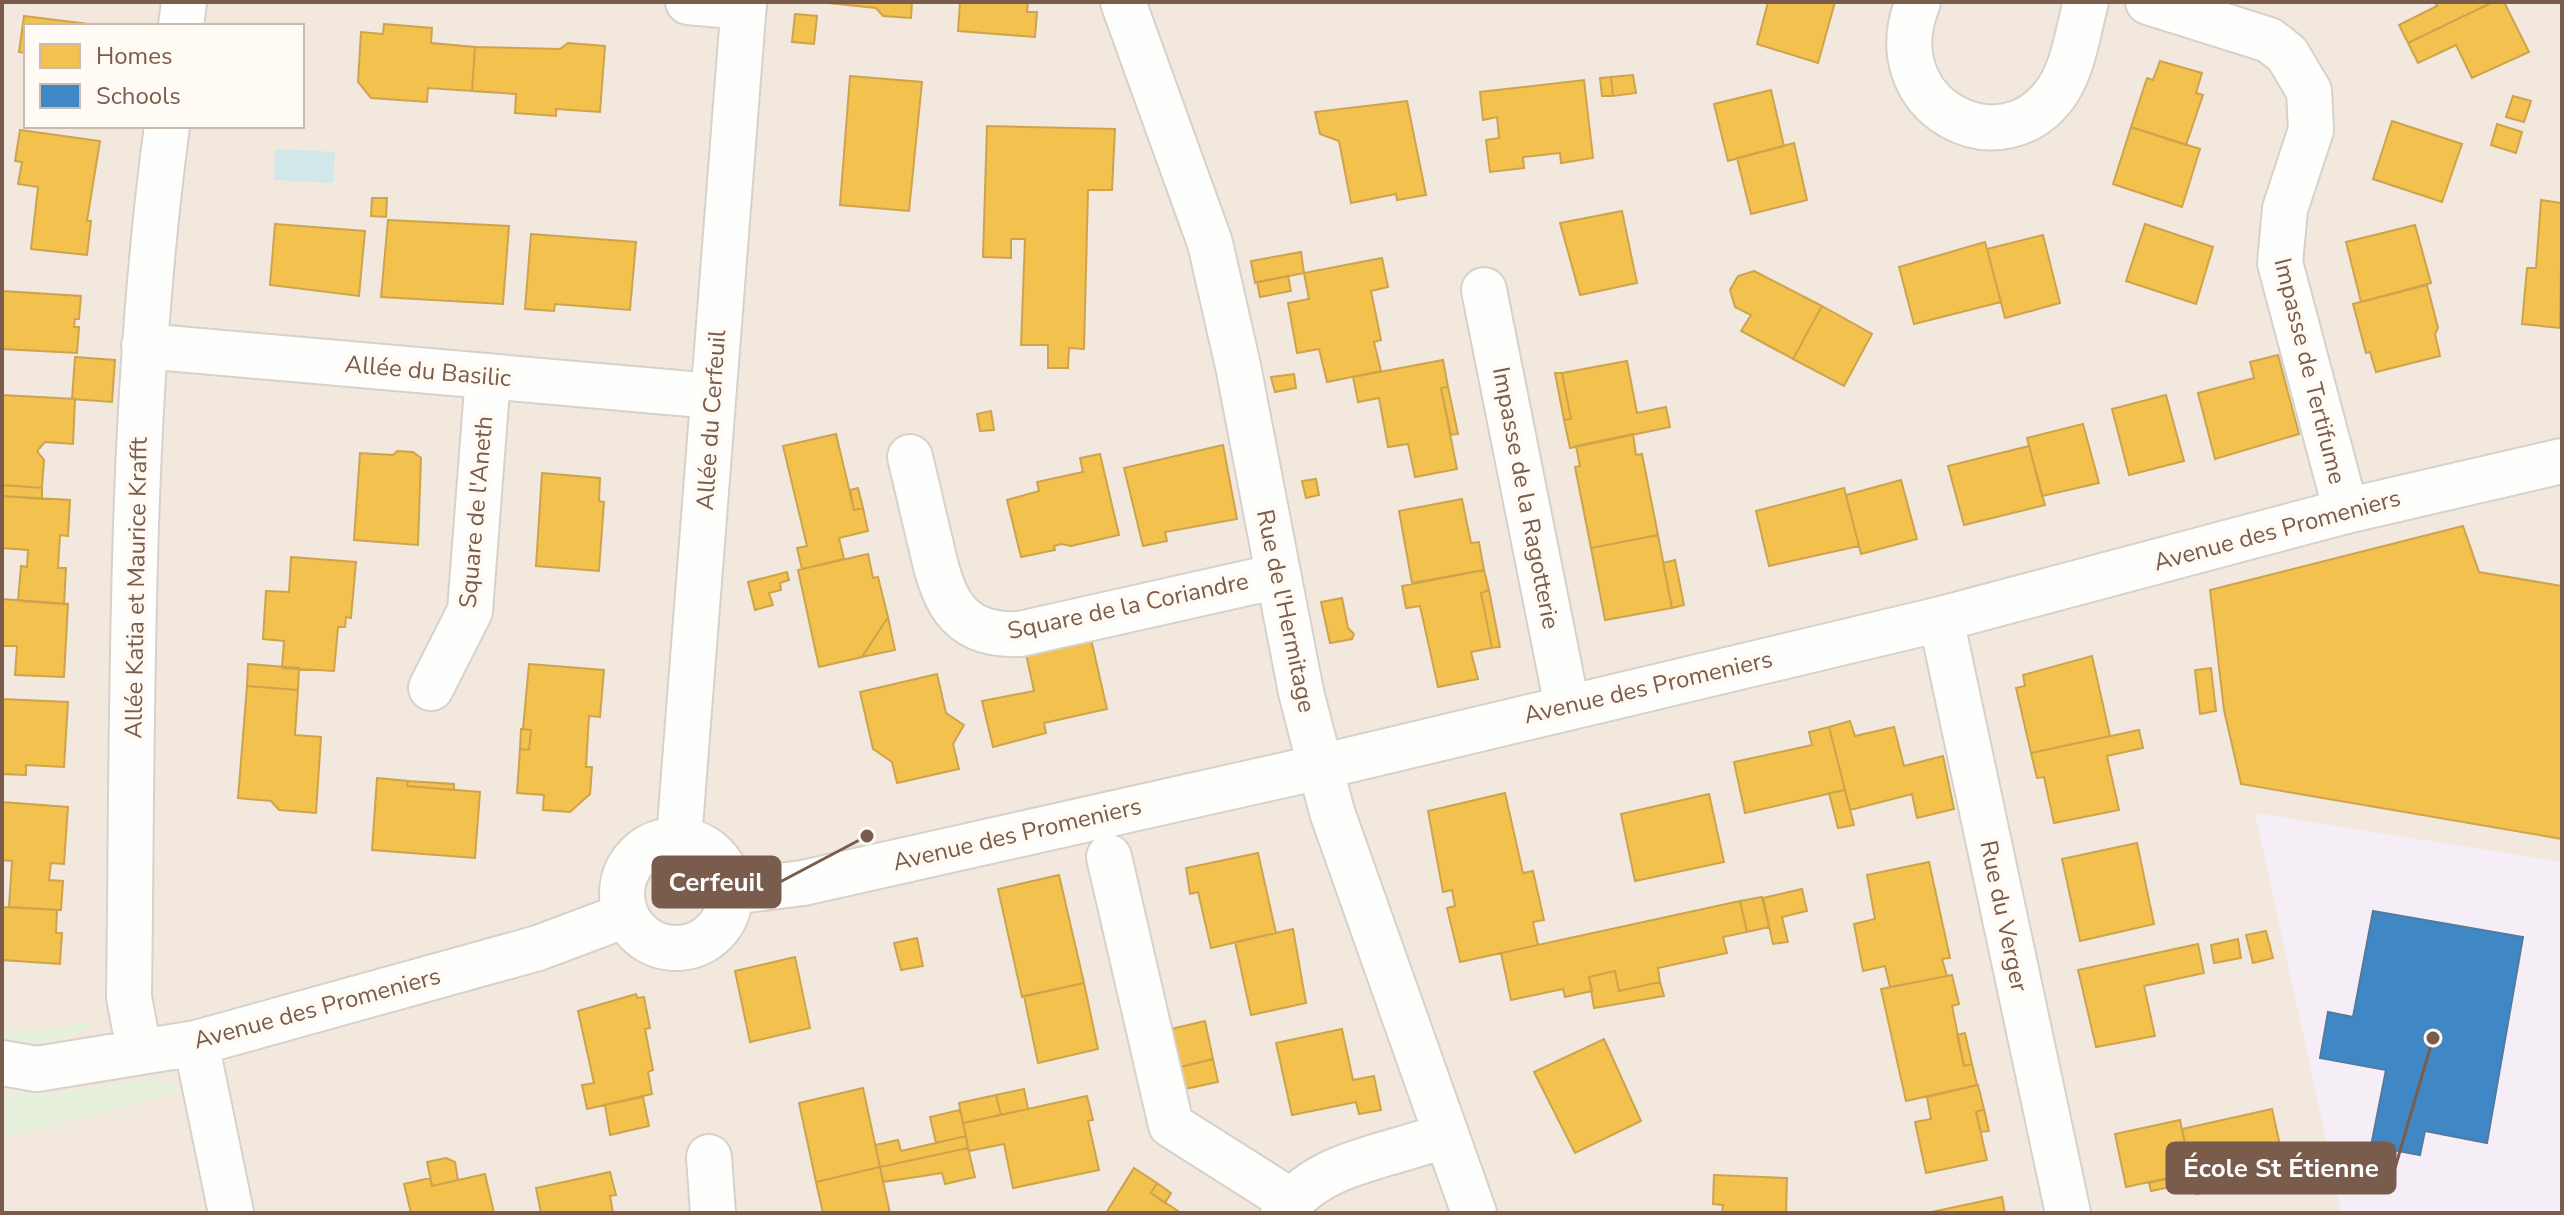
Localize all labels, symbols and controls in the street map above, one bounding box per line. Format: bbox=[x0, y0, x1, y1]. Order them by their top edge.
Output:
legend bbox=[24, 24, 304, 128]
text: Homes bbox=[96, 40, 172, 72]
text: Schools bbox=[96, 80, 181, 112]
street label: Impasse de Tertifume bbox=[2266, 255, 2354, 487]
street label: Allée du Cerfeuil bbox=[689, 329, 733, 511]
street label: Allée du Basilic bbox=[344, 348, 512, 394]
street label: Impasse de la Ragotterie bbox=[1485, 364, 1567, 632]
street label: Square de l'Aneth bbox=[452, 415, 500, 609]
street label: Allée Katia et Maurice Krafft bbox=[117, 436, 155, 739]
street label: Avenue des Promeniers bbox=[2150, 482, 2404, 578]
street label: Rue de l'Hermitage bbox=[1249, 507, 1323, 715]
street label: Square de la Coriandre bbox=[1005, 565, 1251, 647]
street label: Avenue des Promeniers bbox=[1520, 643, 1776, 731]
street label: Avenue des Promeniers bbox=[889, 790, 1145, 878]
street label: Rue du Verger bbox=[1972, 837, 2036, 995]
callout: Cerfeuil bbox=[653, 857, 780, 907]
text: Cerfeuil bbox=[669, 865, 764, 900]
street label: Avenue des Promeniers bbox=[190, 960, 444, 1056]
callout: École St Étienne bbox=[2167, 1143, 2395, 1193]
text: École St Étienne bbox=[2183, 1151, 2379, 1186]

